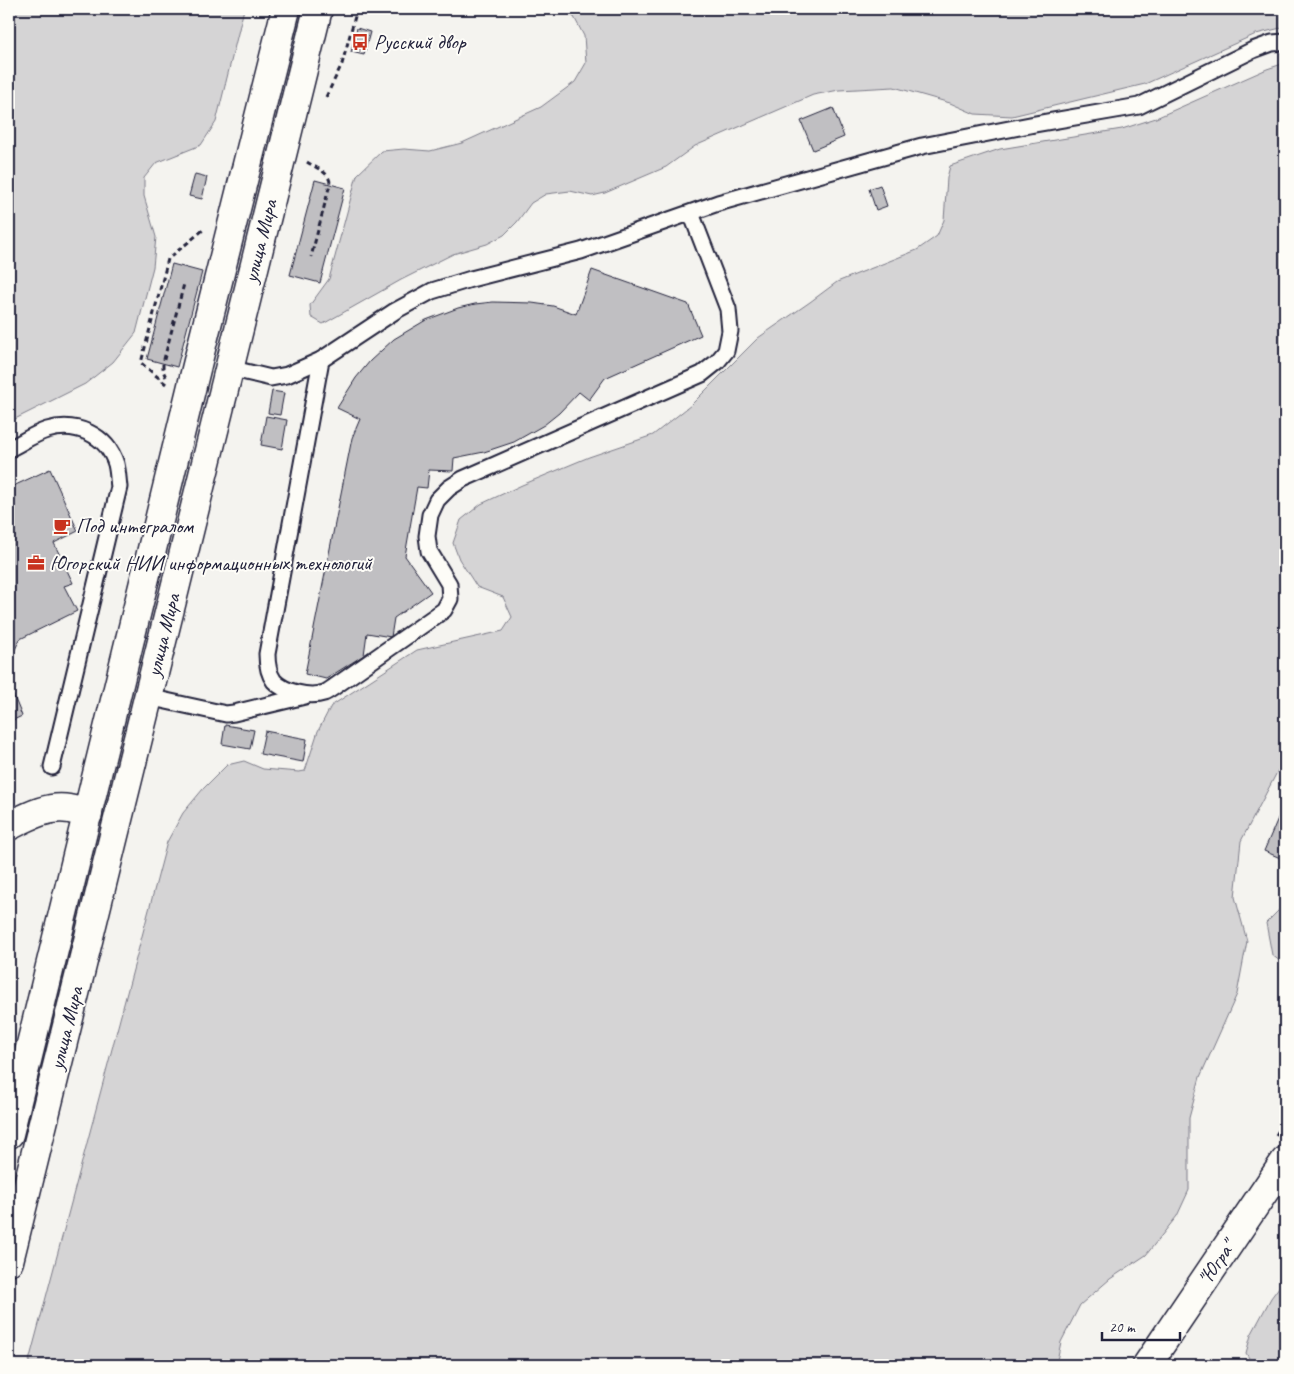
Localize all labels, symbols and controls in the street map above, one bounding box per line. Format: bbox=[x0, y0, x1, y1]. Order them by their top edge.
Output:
place label: Русский двор bbox=[374, 29, 468, 55]
bus stop icon: Русский двор bbox=[350, 32, 370, 52]
street label: улица Мира bbox=[237, 195, 283, 287]
place label: Под интегралом bbox=[76, 513, 194, 539]
cafe icon: Под интегралом bbox=[52, 516, 72, 536]
place label: Югорский НИИ информационных технологий bbox=[50, 550, 373, 576]
office icon: Югорский НИИ информационных технологий bbox=[26, 553, 46, 573]
street label: улица Мира bbox=[140, 589, 186, 681]
street label: улица Мира bbox=[43, 982, 89, 1074]
street label: "Югра" bbox=[1192, 1232, 1242, 1290]
scale bar bbox=[1102, 1309, 1179, 1341]
text: 20 m bbox=[1109, 1318, 1136, 1337]

